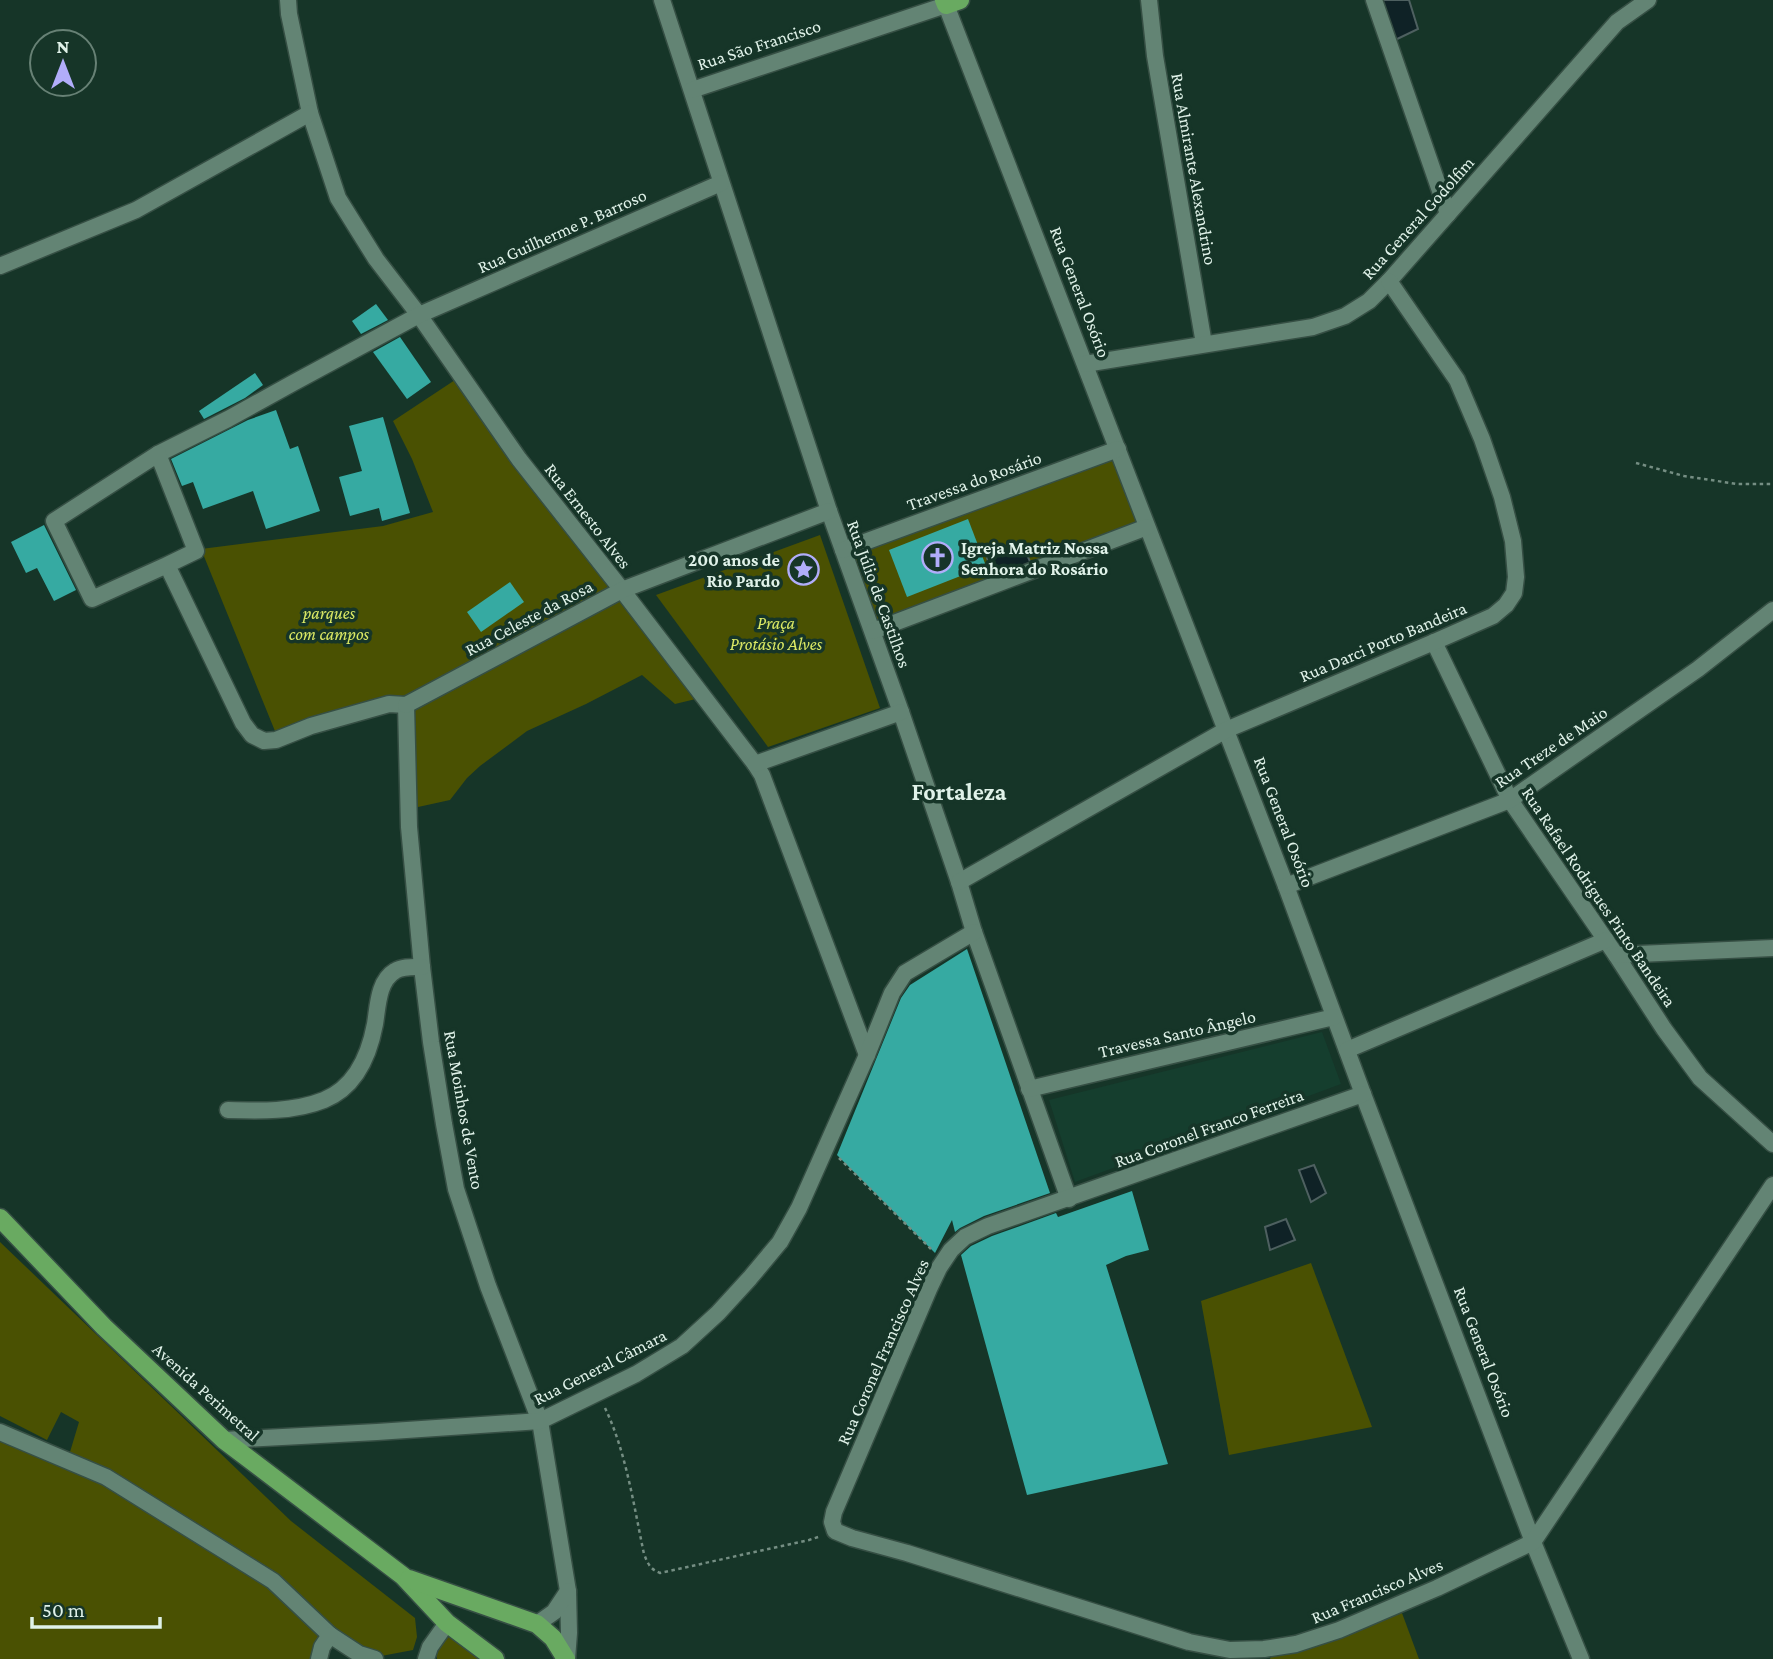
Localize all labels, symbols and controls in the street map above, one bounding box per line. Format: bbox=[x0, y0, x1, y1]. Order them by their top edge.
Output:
street label: Rua São Francisco bbox=[695, 16, 823, 74]
north arrow bbox=[28, 28, 98, 98]
text: N bbox=[57, 36, 70, 57]
street label: Rua Almirante Alexandrino bbox=[1167, 71, 1221, 267]
street label: Rua General Godolfim bbox=[1358, 152, 1479, 283]
street label: Rua Guilherme P. Barroso bbox=[475, 185, 650, 277]
street label: Rua General Osório bbox=[1046, 224, 1114, 360]
street label: Travessa do Rosário bbox=[904, 447, 1044, 515]
street label: Rua Ernesto Alves bbox=[541, 459, 635, 573]
street label: Rua Júlio de Castilhos bbox=[843, 518, 915, 670]
place label: Igreja Matriz Nossa Senhora do Rosário bbox=[961, 538, 1109, 579]
church icon: Igreja Matriz Nossa Senhora do Rosário bbox=[921, 541, 955, 575]
place label: 200 anos de Rio Pardo bbox=[688, 550, 780, 591]
place icon: 200 anos de Rio Pardo bbox=[786, 553, 820, 587]
street label: Rua Celeste da Rosa bbox=[462, 576, 596, 660]
street label: Rua Darci Porto Bandeira bbox=[1297, 598, 1469, 686]
park label: parques com campos bbox=[289, 603, 370, 644]
park label: Praça Protásio Alves bbox=[730, 613, 823, 654]
street label: Rua Treze de Maio bbox=[1491, 702, 1611, 792]
street label: Rua General Osório bbox=[1250, 754, 1318, 890]
district label: Fortaleza bbox=[912, 778, 1007, 805]
street label: Rua Rafael Rodrigues Pinto Bandeira bbox=[1518, 783, 1680, 1011]
street label: Travessa Santo Ângelo bbox=[1096, 1006, 1258, 1062]
street label: Rua Moinhos de Vento bbox=[440, 1029, 488, 1191]
street label: Rua Coronel Franco Ferreira bbox=[1112, 1085, 1306, 1171]
street label: Rua Coronel Francisco Alves bbox=[833, 1256, 933, 1448]
street label: Rua General Osório bbox=[1450, 1284, 1518, 1420]
street label: Rua General Câmara bbox=[530, 1325, 670, 1409]
street label: Avenida Perimetral bbox=[149, 1339, 264, 1445]
street label: Rua Francisco Alves bbox=[1308, 1554, 1446, 1628]
scale bar bbox=[32, 1586, 159, 1630]
text: 50 m bbox=[42, 1598, 85, 1622]

